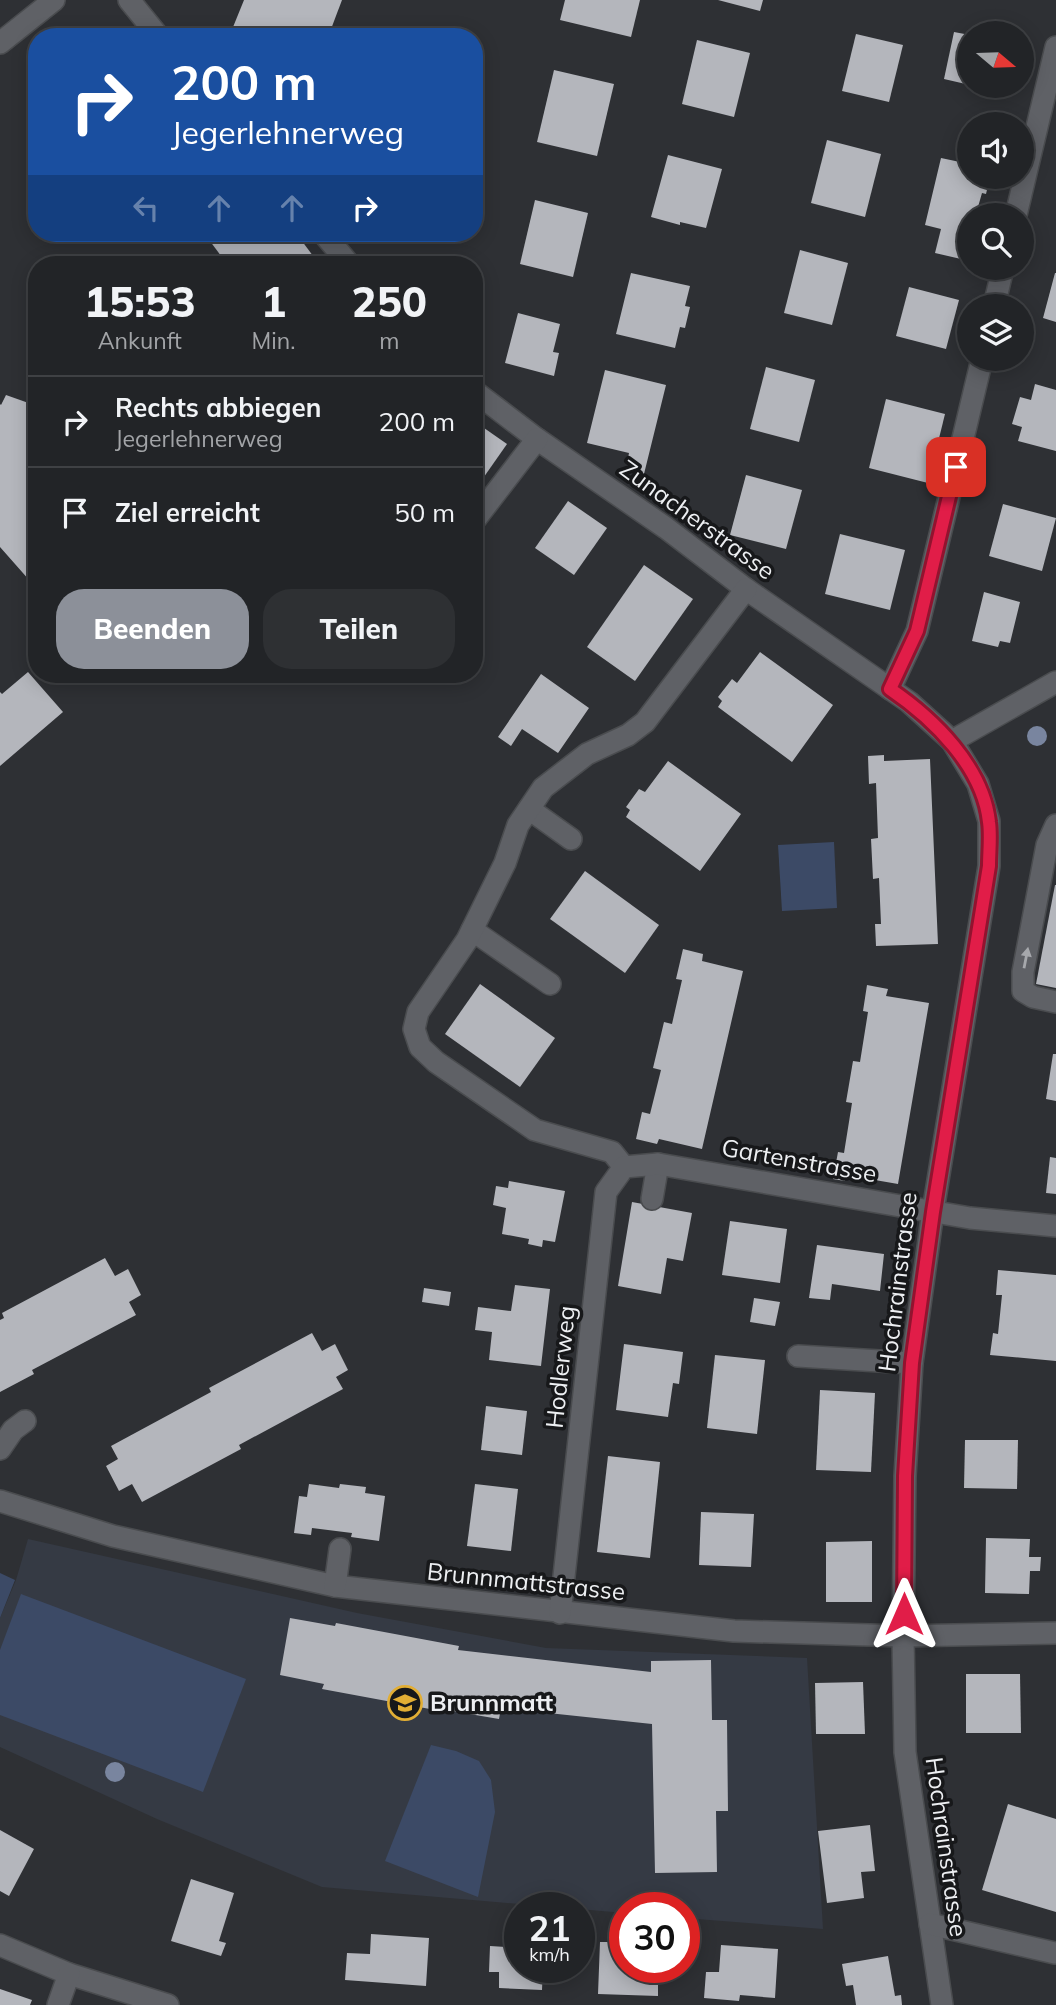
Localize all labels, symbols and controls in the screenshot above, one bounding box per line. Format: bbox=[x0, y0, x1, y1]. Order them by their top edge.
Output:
north arrow bbox=[957, 21, 1034, 98]
map controls bbox=[957, 21, 1034, 371]
text: 200 m bbox=[171, 51, 317, 112]
icon: right bbox=[56, 56, 147, 147]
text: Jegerlehnerweg bbox=[171, 112, 404, 152]
button: sound bbox=[957, 112, 1034, 189]
icon: left bbox=[127, 189, 165, 227]
icon: ahead bbox=[200, 189, 238, 227]
icon: ahead bbox=[273, 189, 311, 227]
icon: right bbox=[346, 189, 384, 227]
button: search bbox=[957, 203, 1034, 280]
text: 15:53 bbox=[84, 275, 196, 328]
text: 1 bbox=[261, 275, 286, 328]
text: 250 bbox=[351, 275, 427, 328]
button: layers bbox=[957, 294, 1034, 371]
text: Ankunft bbox=[98, 326, 182, 355]
text: Min. bbox=[252, 326, 296, 355]
text: m bbox=[379, 326, 399, 355]
text: Rechts abbiegen bbox=[115, 391, 321, 424]
icon: right bbox=[56, 403, 94, 441]
text: 200 m bbox=[379, 405, 455, 438]
text: Jegerlehnerweg bbox=[115, 424, 283, 453]
pin bbox=[926, 437, 986, 497]
icon: arrive bbox=[937, 448, 975, 486]
street label: Zunacherstrasse bbox=[614, 453, 781, 585]
icon: arrive bbox=[56, 494, 94, 532]
text: Ziel erreicht bbox=[115, 496, 260, 529]
text: 50 m bbox=[394, 496, 455, 529]
button: Beenden bbox=[56, 589, 249, 669]
button: Teilen bbox=[263, 589, 455, 669]
one-way arrow bbox=[1020, 947, 1031, 969]
street label: Gartenstrasse bbox=[719, 1132, 879, 1188]
street label: Hochrainstrasse bbox=[871, 1190, 923, 1373]
street label: Hodlerweg bbox=[539, 1304, 581, 1430]
street label: Brunnmattstrasse bbox=[426, 1556, 627, 1606]
position arrow bbox=[867, 1577, 941, 1651]
school or university icon: Brunnmatt bbox=[386, 1684, 424, 1722]
place label: Brunnmatt bbox=[430, 1687, 553, 1717]
street label: Hochrainstrasse bbox=[920, 1755, 974, 1938]
speed limit sign: 30 bbox=[609, 1892, 700, 1983]
text: 21 bbox=[528, 1906, 571, 1950]
text: km/h bbox=[529, 1943, 570, 1966]

